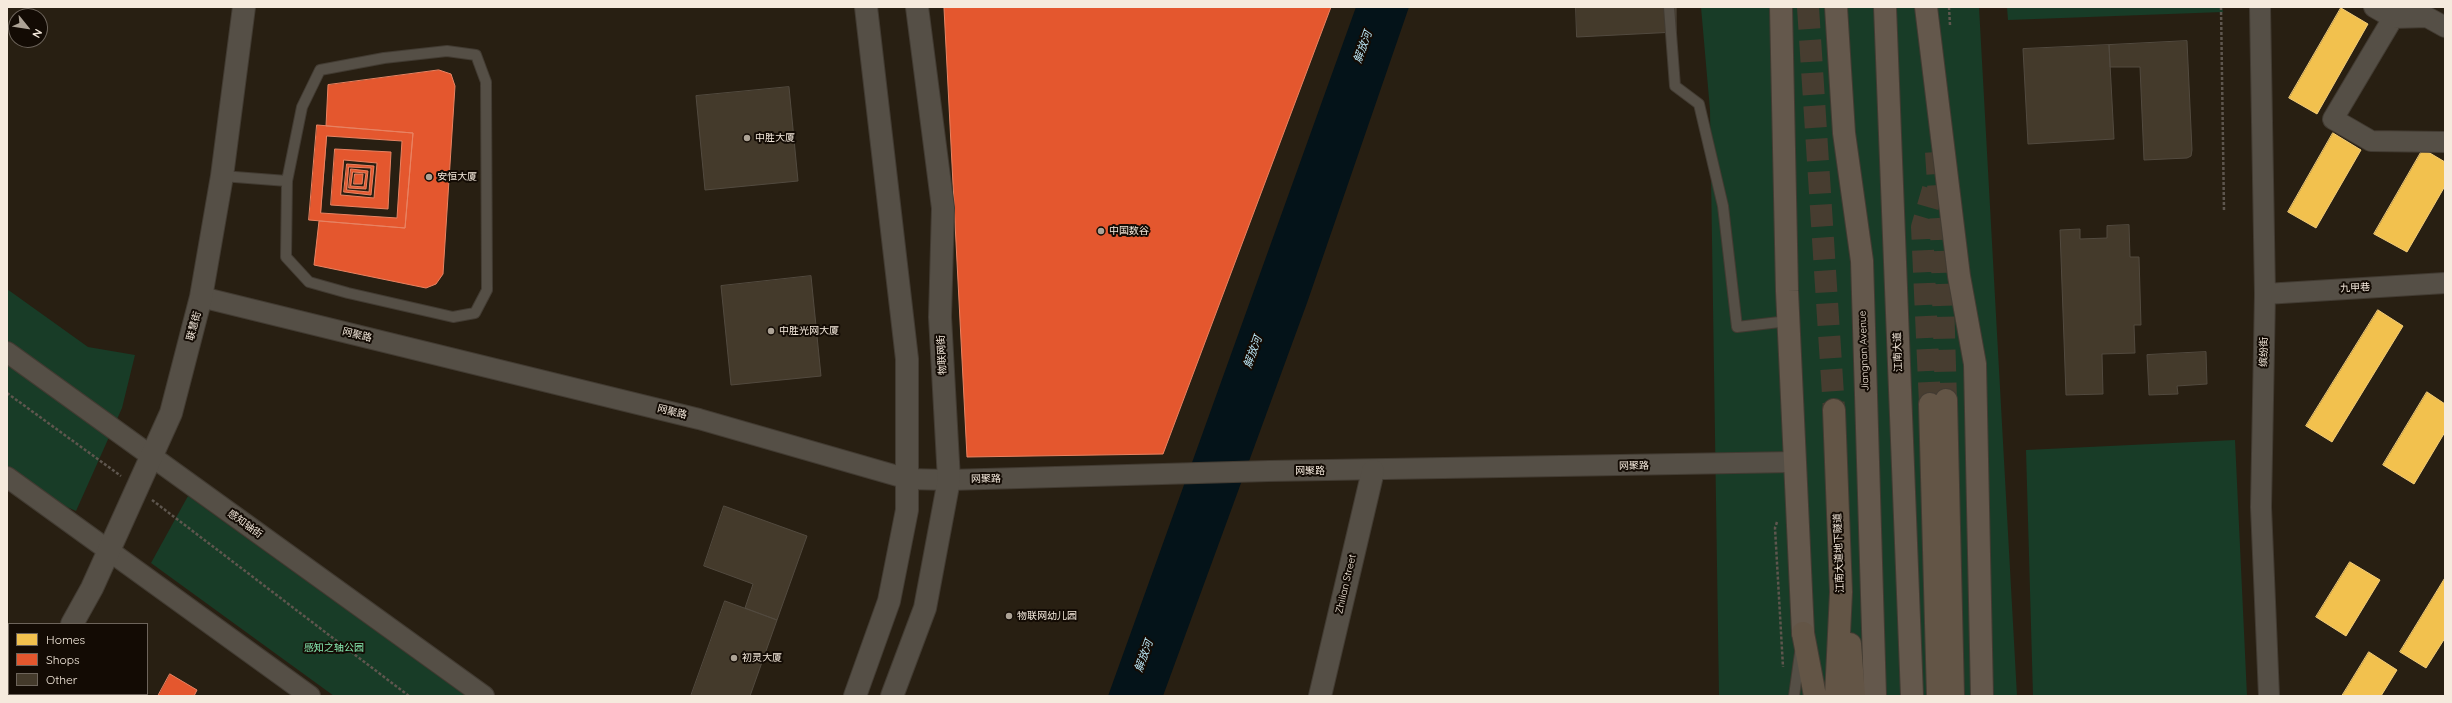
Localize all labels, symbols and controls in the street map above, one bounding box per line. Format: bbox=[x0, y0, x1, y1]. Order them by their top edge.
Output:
north arrow bbox=[8, 8, 48, 48]
text: N bbox=[29, 26, 46, 41]
water label: 解放河 bbox=[1351, 29, 1375, 65]
place label: 中胜大厦 bbox=[755, 132, 795, 144]
marker: 中胜大厦 bbox=[742, 133, 752, 143]
place label: 安恒大厦 bbox=[437, 171, 477, 183]
marker: 安恒大厦 bbox=[424, 172, 434, 182]
place label: 中国数谷 bbox=[1109, 225, 1149, 237]
marker: 中国数谷 bbox=[1096, 226, 1106, 236]
street label: 九甲巷 bbox=[2340, 281, 2370, 295]
street label: 联慧街 bbox=[184, 310, 204, 342]
street label: Jiangnan Avenue bbox=[1857, 311, 1871, 391]
place label: 中胜光网大厦 bbox=[779, 325, 839, 337]
street label: 网聚路 bbox=[341, 326, 373, 344]
marker: 中胜光网大厦 bbox=[766, 326, 776, 336]
street label: 江南大道 bbox=[1891, 332, 1905, 372]
water label: 解放河 bbox=[1241, 334, 1265, 370]
street label: 物联网街 bbox=[935, 335, 949, 375]
street label: 缤纷街 bbox=[2258, 337, 2270, 367]
street label: 网聚路 bbox=[656, 403, 688, 421]
street label: 网聚路 bbox=[1619, 460, 1649, 472]
street label: 网聚路 bbox=[1295, 465, 1325, 477]
street label: 网聚路 bbox=[971, 473, 1001, 485]
street label: 感知轴街 bbox=[225, 507, 265, 541]
street label: 江南大道地下隧道 bbox=[1832, 513, 1846, 593]
street label: Zhilian Street bbox=[1333, 553, 1359, 615]
place label: 物联网幼儿园 bbox=[1017, 610, 1077, 622]
marker: 物联网幼儿园 bbox=[1004, 611, 1014, 621]
legend bbox=[8, 623, 148, 695]
text: Homes bbox=[46, 632, 85, 647]
water label: 解放河 bbox=[1132, 638, 1156, 674]
park label: 感知之轴公园 bbox=[304, 642, 364, 654]
text: Shops bbox=[46, 652, 80, 667]
place label: 初灵大厦 bbox=[742, 652, 782, 664]
marker: 初灵大厦 bbox=[729, 653, 739, 663]
text: Other bbox=[46, 672, 77, 687]

